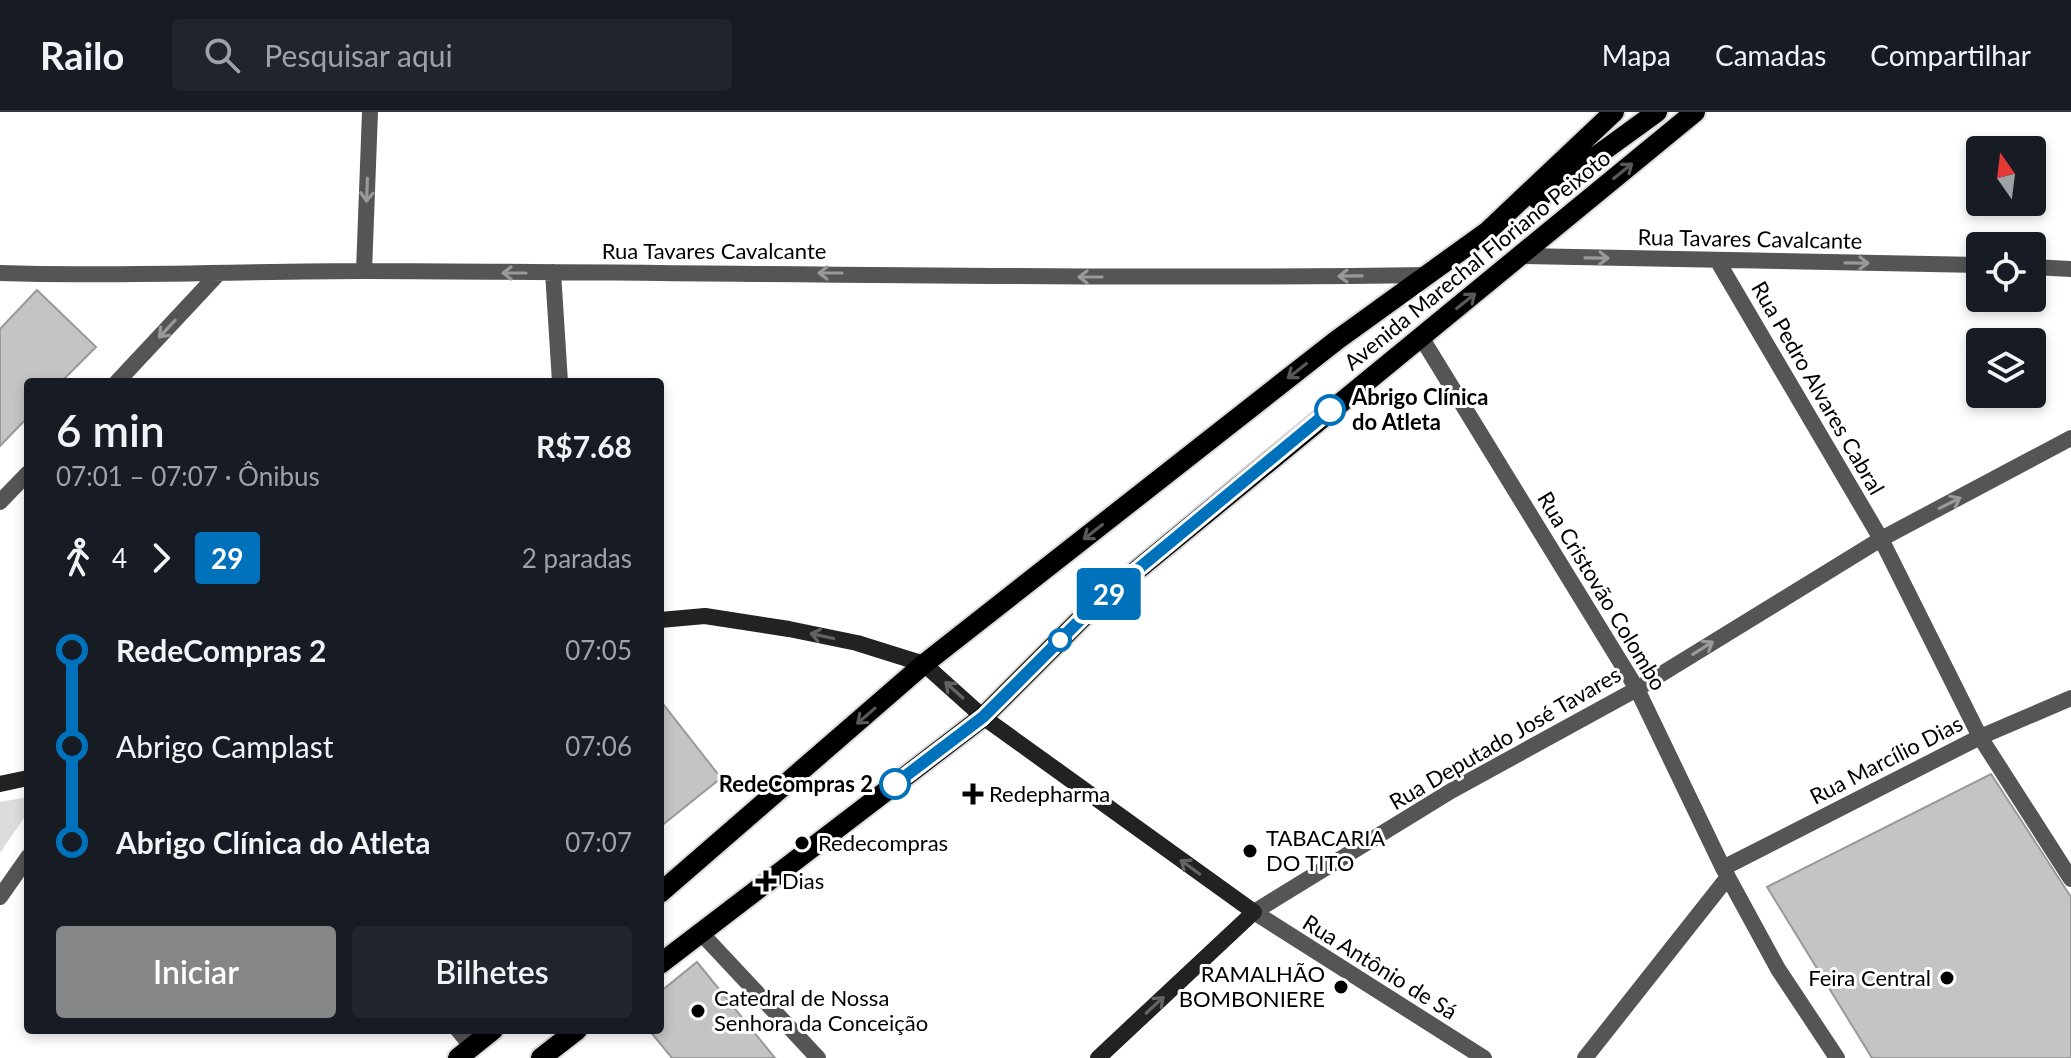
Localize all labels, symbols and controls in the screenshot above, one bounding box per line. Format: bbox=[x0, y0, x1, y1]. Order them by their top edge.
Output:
search box bbox=[172, 19, 732, 91]
text: Railo bbox=[40, 32, 124, 78]
icon: search bbox=[200, 33, 244, 77]
text: Pesquisar aqui bbox=[264, 37, 453, 73]
text: Mapa bbox=[1602, 38, 1671, 72]
text: Camadas bbox=[1715, 38, 1826, 72]
text: Compartilhar bbox=[1870, 38, 2031, 72]
north arrow bbox=[1966, 136, 2046, 216]
map controls bbox=[1966, 136, 2046, 408]
street label: Avenida Marechal Floriano Peixoto bbox=[1338, 144, 1615, 375]
one-way arrow bbox=[1612, 162, 1633, 180]
one-way arrow bbox=[359, 176, 374, 203]
street label: Rua Tavares Cavalcante bbox=[1637, 223, 1863, 254]
button: locate bbox=[1966, 232, 2046, 312]
street label: Rua Tavares Cavalcante bbox=[602, 237, 826, 264]
one-way arrow bbox=[1583, 250, 1610, 265]
one-way arrow bbox=[1843, 255, 1870, 271]
one-way arrow bbox=[501, 265, 528, 281]
one-way arrow bbox=[817, 265, 844, 281]
one-way arrow bbox=[1337, 268, 1364, 284]
one-way arrow bbox=[1077, 269, 1104, 284]
street label: Rua Pedro Alvares Cabral bbox=[1746, 276, 1891, 499]
one-way arrow bbox=[1455, 292, 1476, 310]
one-way arrow bbox=[159, 319, 177, 339]
button: layers bbox=[1966, 328, 2046, 408]
one-way arrow bbox=[1287, 362, 1308, 379]
place label: Abrigo Clínica do Atleta bbox=[1351, 383, 1488, 435]
marker: Abrigo Clínica do Atleta bbox=[1315, 395, 1345, 425]
text: 6 min bbox=[56, 404, 165, 456]
text: R$7.68 bbox=[536, 428, 632, 464]
text: 07:01 – 07:07 · Ônibus bbox=[56, 460, 320, 492]
street label: Rua Cristovão Colombo bbox=[1532, 486, 1673, 695]
one-way arrow bbox=[1938, 495, 1962, 510]
one-way arrow bbox=[1083, 523, 1104, 540]
icon: walk bbox=[56, 536, 100, 580]
icon: forward bbox=[139, 536, 183, 580]
text: 29 bbox=[211, 541, 244, 575]
text: 4 bbox=[112, 542, 127, 574]
text: 2 paradas bbox=[522, 542, 632, 574]
line badge: 29 bbox=[1073, 568, 1145, 620]
text: 29 bbox=[1093, 577, 1125, 611]
one-way arrow bbox=[810, 628, 835, 643]
unlabelled marker bbox=[1049, 629, 1071, 651]
text: RedeCompras 2 bbox=[116, 632, 326, 668]
text: 07:05 bbox=[565, 634, 632, 666]
one-way arrow bbox=[1692, 640, 1714, 656]
street label: Rua Deputado José Tavares bbox=[1384, 660, 1625, 815]
one-way arrow bbox=[944, 682, 964, 700]
one-way arrow bbox=[856, 706, 876, 724]
street label: Rua Marcílio Dias bbox=[1805, 709, 1967, 810]
text: Abrigo Camplast bbox=[116, 728, 333, 764]
text: 07:06 bbox=[565, 730, 632, 762]
marker: RedeCompras 2 bbox=[880, 769, 910, 799]
place label: RedeCompras 2 bbox=[719, 770, 873, 797]
place label: Redepharma bbox=[989, 780, 1110, 807]
marker: Redepharma bbox=[964, 785, 982, 803]
text: Abrigo Clínica do Atleta bbox=[116, 824, 431, 860]
place label: TABACARIA DO TITO bbox=[1266, 824, 1385, 876]
text: 07:07 bbox=[565, 826, 632, 858]
place label: Redecompras bbox=[818, 829, 948, 856]
marker: Redecompras bbox=[793, 834, 811, 852]
marker: TABACARIA DO TITO bbox=[1241, 842, 1259, 860]
one-way arrow bbox=[1180, 858, 1202, 875]
place label: Dias bbox=[782, 867, 824, 894]
marker: Dias bbox=[757, 872, 775, 890]
street label: Rua Antônio de Sá bbox=[1298, 908, 1462, 1025]
button: Iniciar bbox=[56, 926, 336, 1018]
button: Bilhetes bbox=[352, 926, 632, 1018]
place label: RAMALHÃO BOMBONIERE bbox=[1179, 960, 1325, 1012]
place label: Feira Central bbox=[1808, 964, 1931, 991]
marker: Feira Central bbox=[1938, 969, 1956, 987]
marker: RAMALHÃO BOMBONIERE bbox=[1332, 978, 1350, 996]
place label: Catedral de Nossa Senhora da Conceição bbox=[714, 984, 928, 1036]
one-way arrow bbox=[1145, 997, 1165, 1015]
marker: Catedral de Nossa Senhora da Conceição bbox=[689, 1002, 707, 1020]

